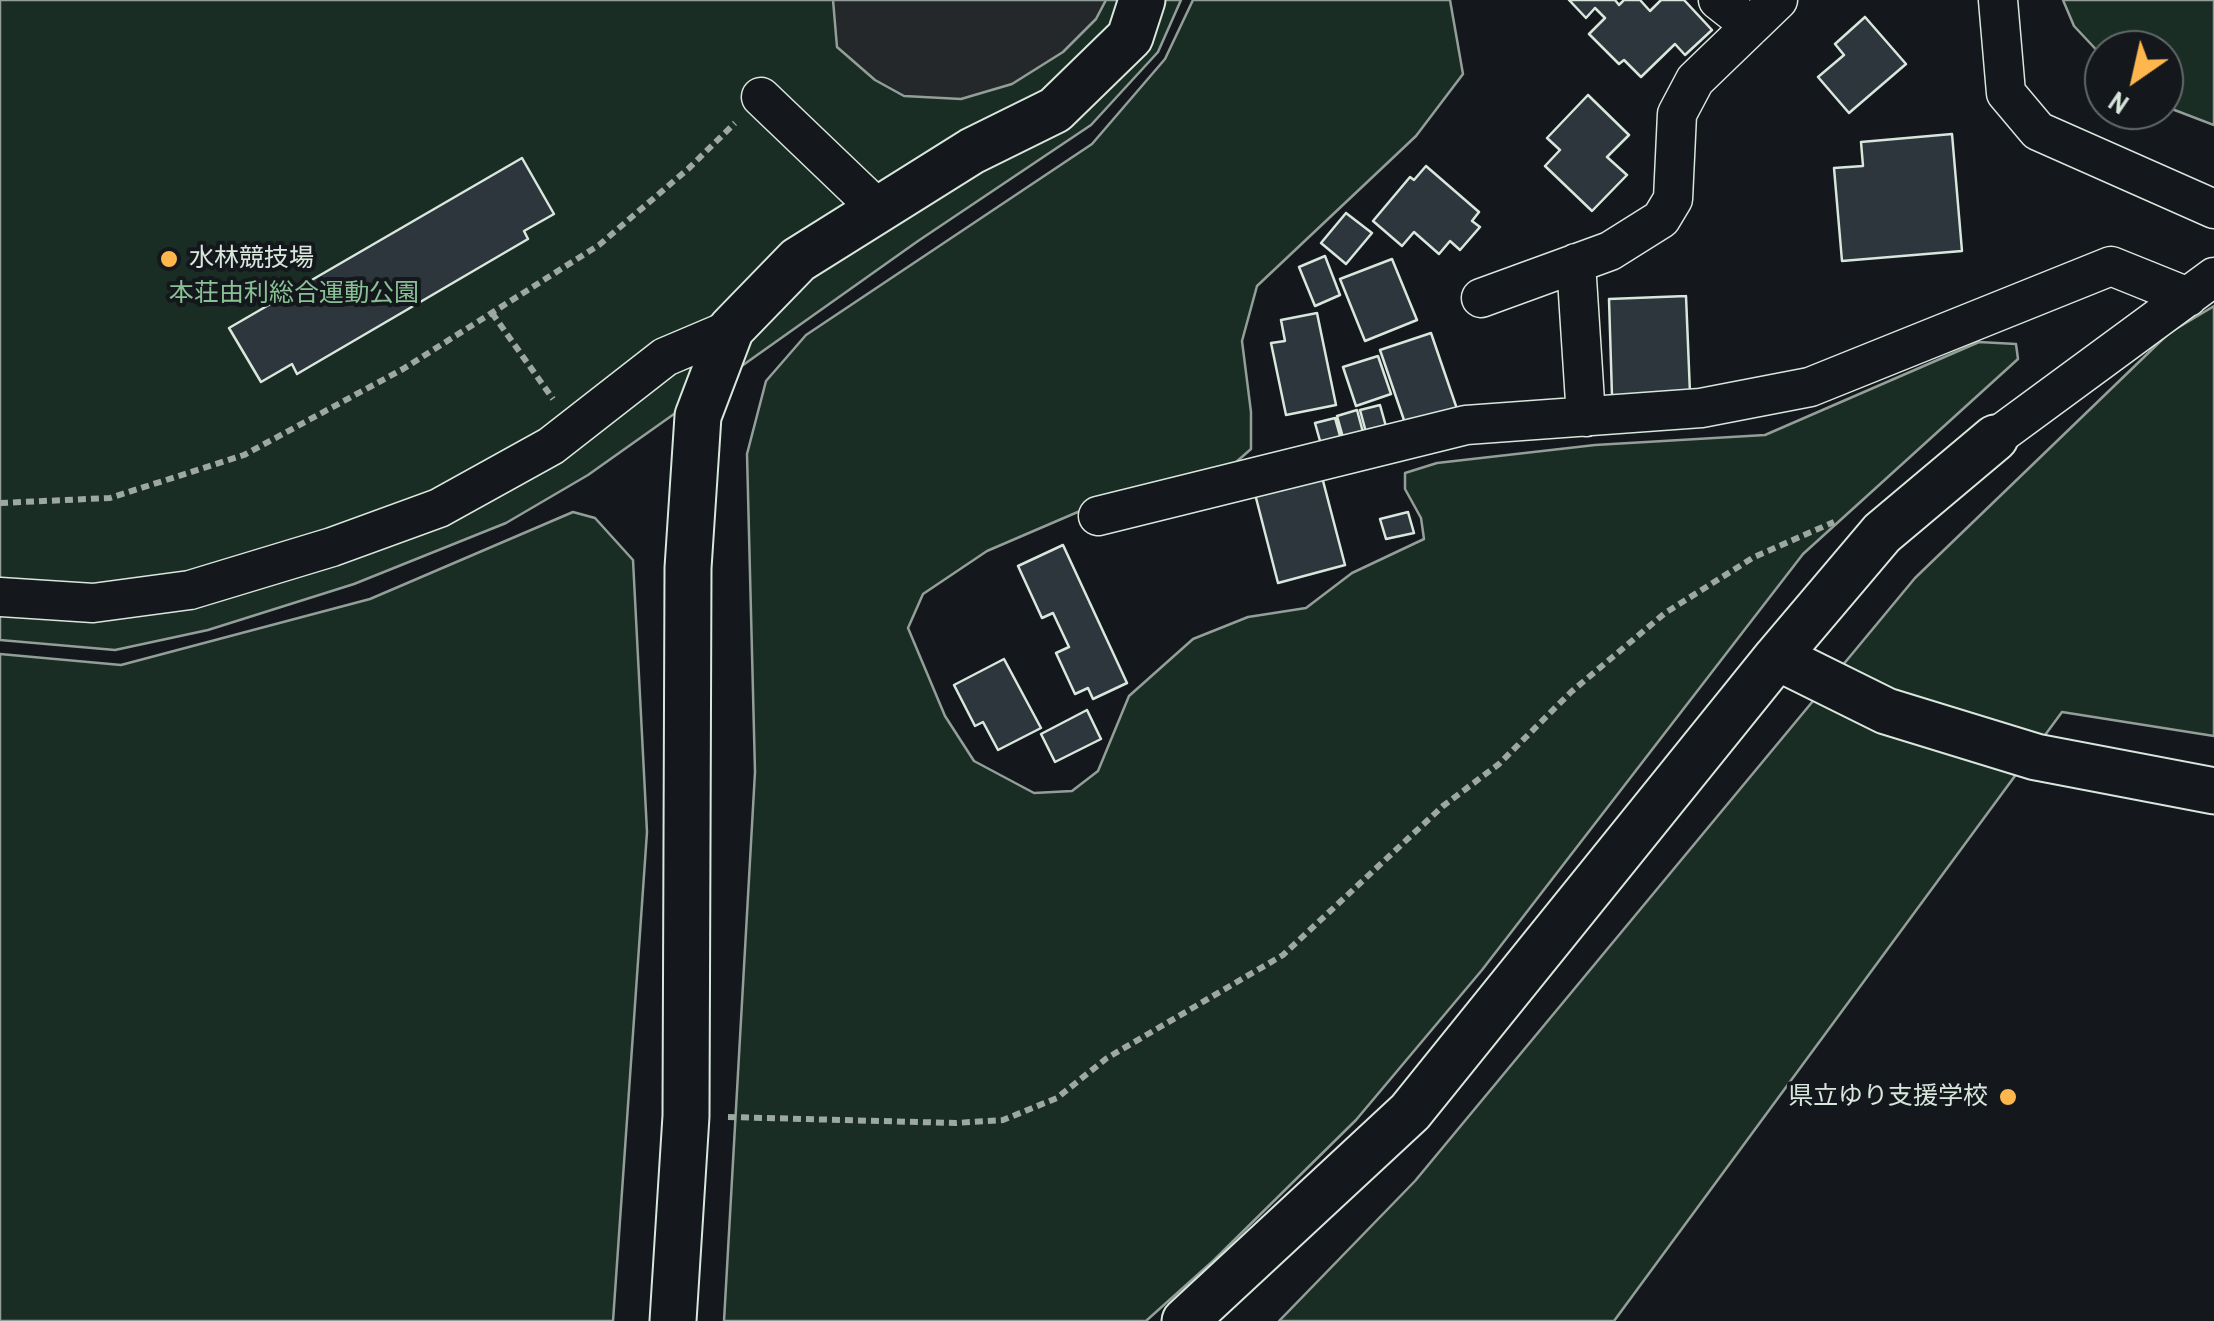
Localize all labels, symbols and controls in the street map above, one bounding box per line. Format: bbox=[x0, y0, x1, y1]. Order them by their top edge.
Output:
north arrow bbox=[2084, 30, 2184, 130]
text: N bbox=[2101, 83, 2136, 124]
place label: 水林競技場 bbox=[189, 244, 314, 274]
marker: 水林競技場 bbox=[158, 248, 180, 270]
park label: 本荘由利総合運動公園 bbox=[169, 279, 419, 309]
place label: 県立ゆり支援学校 bbox=[1788, 1082, 1988, 1112]
marker: 県立ゆり支援学校 bbox=[1997, 1086, 2019, 1108]

